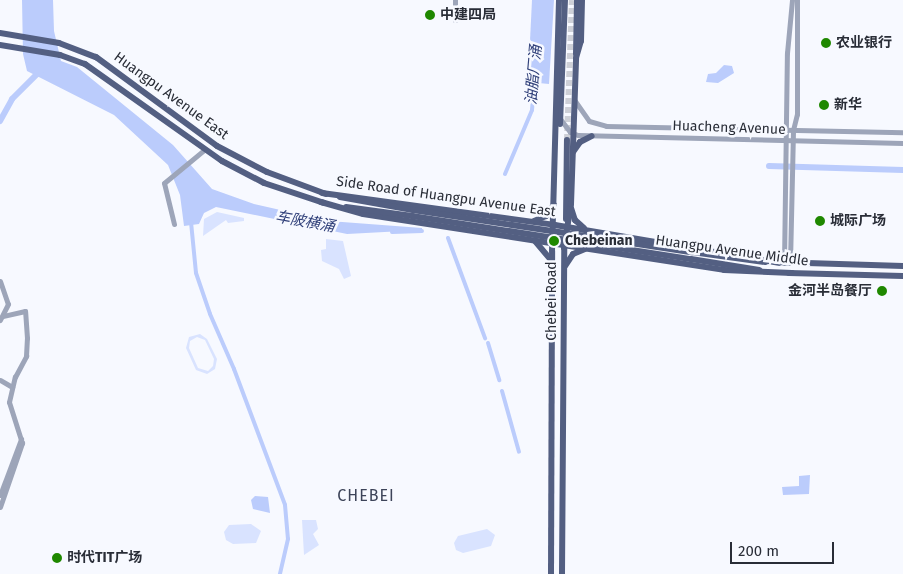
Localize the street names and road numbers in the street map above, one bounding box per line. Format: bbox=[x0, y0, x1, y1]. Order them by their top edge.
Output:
street label: Huangpu Avenue East bbox=[110, 49, 232, 143]
street label: Huacheng Avenue bbox=[672, 118, 786, 138]
street label: Side Road of Huangpu Avenue East bbox=[335, 173, 557, 221]
street label: Huangpu Avenue Middle bbox=[654, 232, 810, 270]
street label: Chebei Road bbox=[544, 261, 560, 341]

